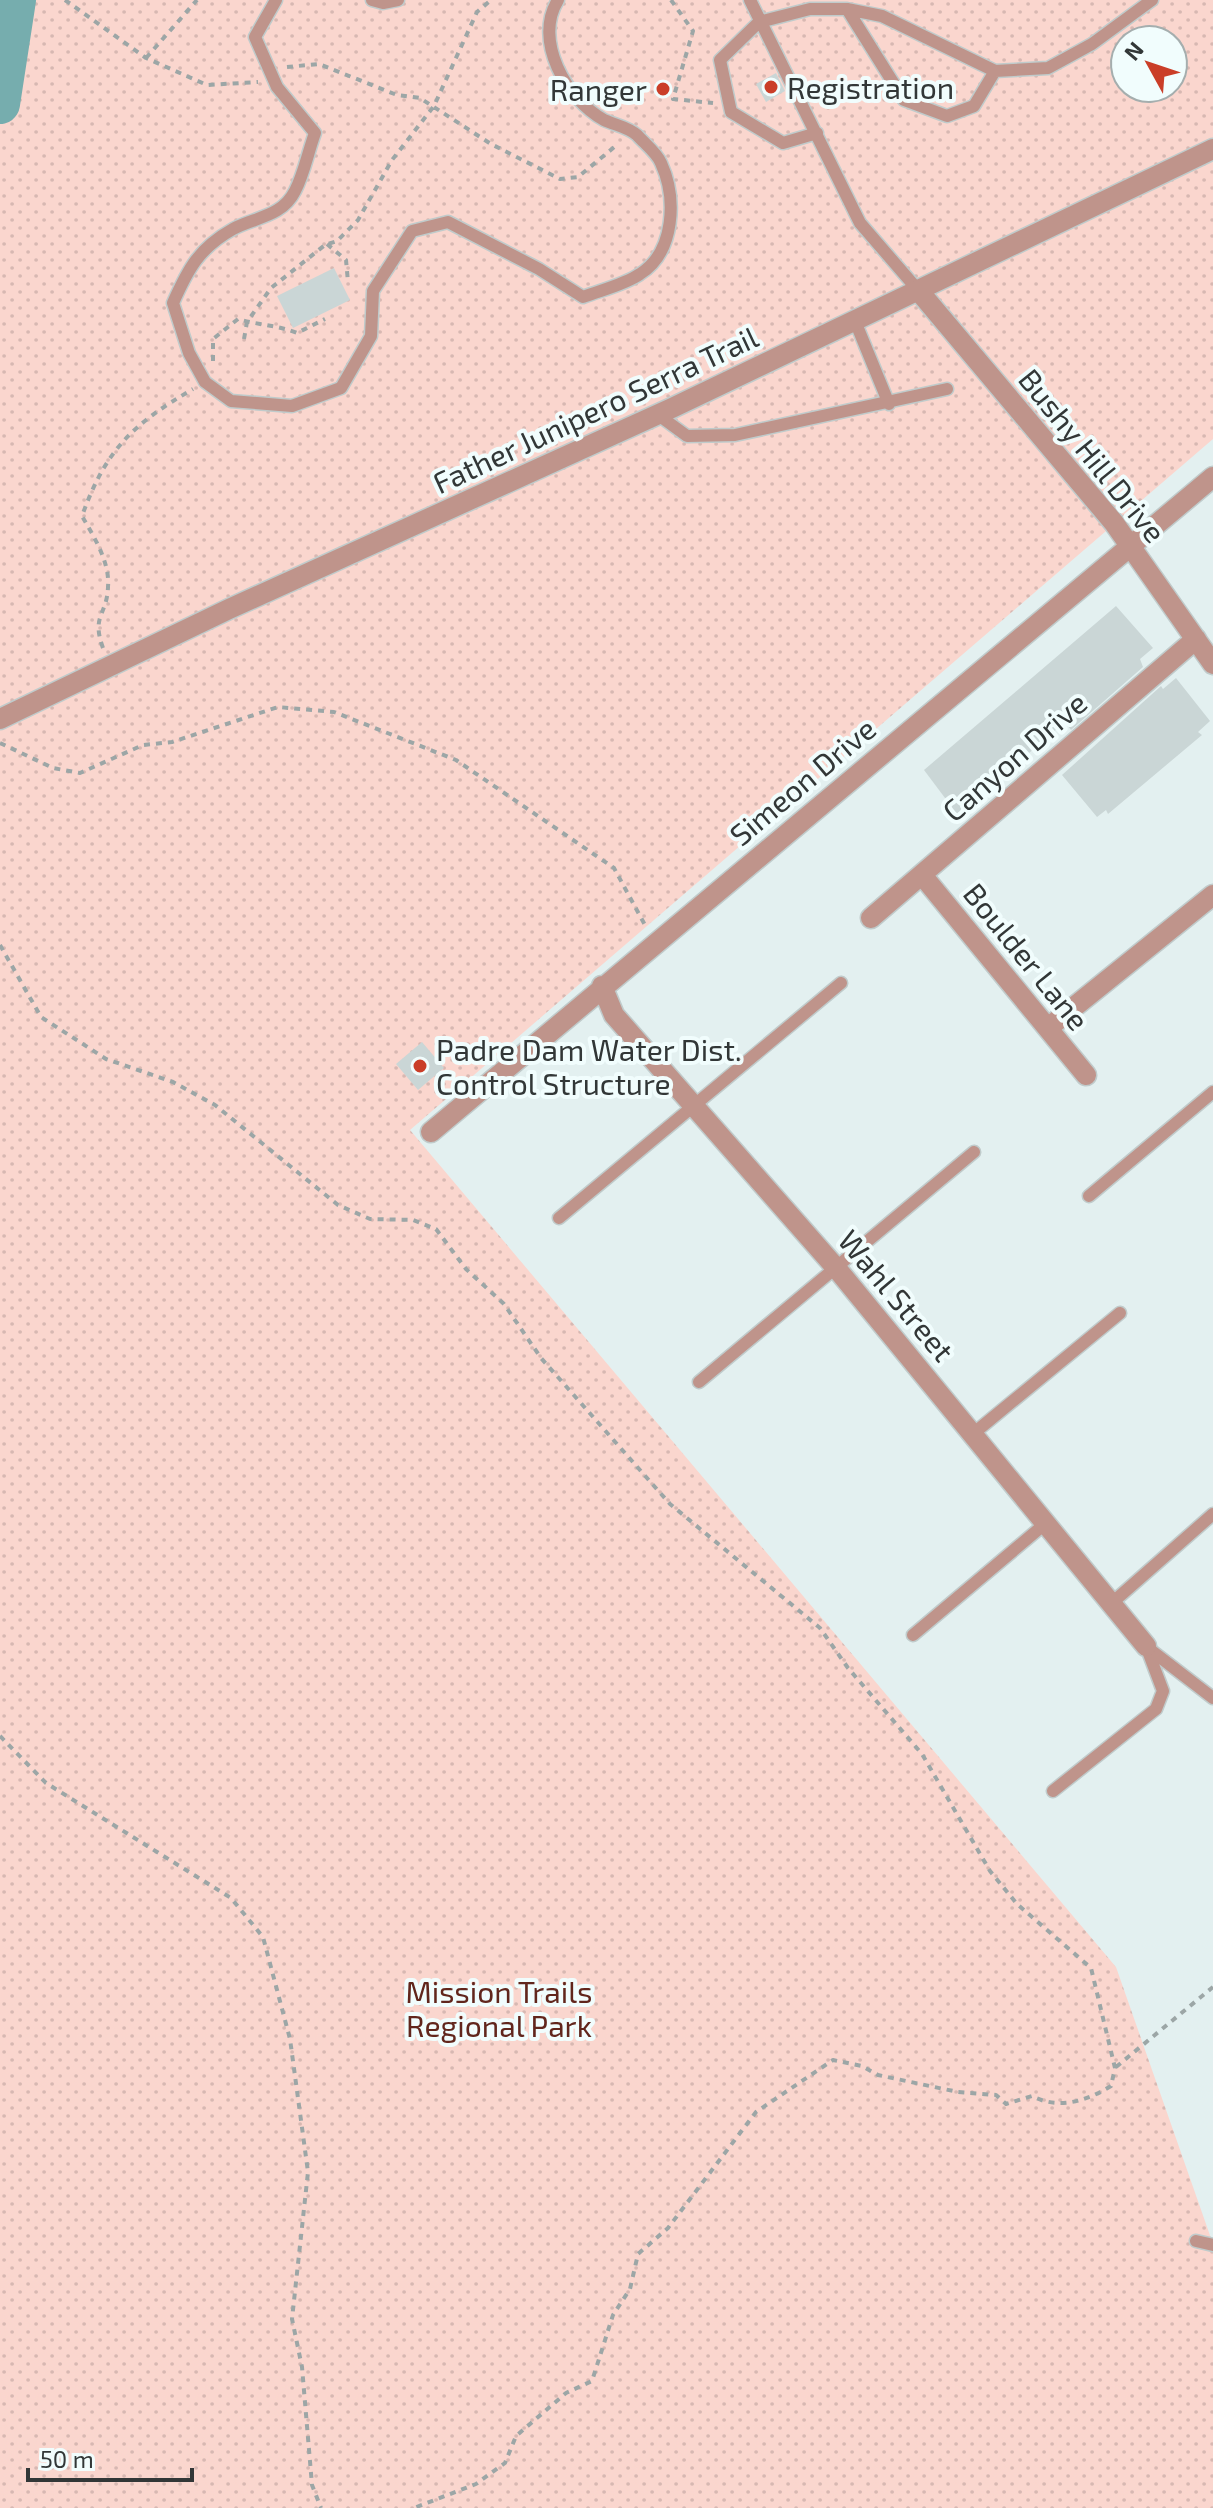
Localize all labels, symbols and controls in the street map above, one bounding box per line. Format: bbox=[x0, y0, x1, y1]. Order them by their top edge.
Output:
north arrow bbox=[1109, 24, 1189, 104]
text: N bbox=[1118, 36, 1148, 65]
place label: Registration bbox=[787, 69, 954, 105]
place label: Ranger bbox=[550, 71, 647, 107]
marker: Registration bbox=[762, 78, 780, 96]
marker: Ranger bbox=[654, 80, 672, 98]
street label: Father Junipero Serra Trail bbox=[427, 318, 763, 500]
street label: Bushy Hill Drive bbox=[1012, 361, 1174, 549]
street label: Canyon Drive bbox=[935, 684, 1093, 828]
street label: Simeon Drive bbox=[722, 710, 882, 852]
street label: Boulder Lane bbox=[957, 875, 1097, 1037]
place label: Padre Dam Water Dist. Control Structure bbox=[436, 1031, 742, 1101]
marker: Padre Dam Water Dist. Control Structure bbox=[411, 1057, 429, 1075]
street label: Wahl Street bbox=[832, 1222, 962, 1368]
park label: Mission Trails Regional Park bbox=[406, 1973, 592, 2043]
scale bar bbox=[28, 2432, 192, 2482]
text: 50 m bbox=[40, 2444, 94, 2473]

